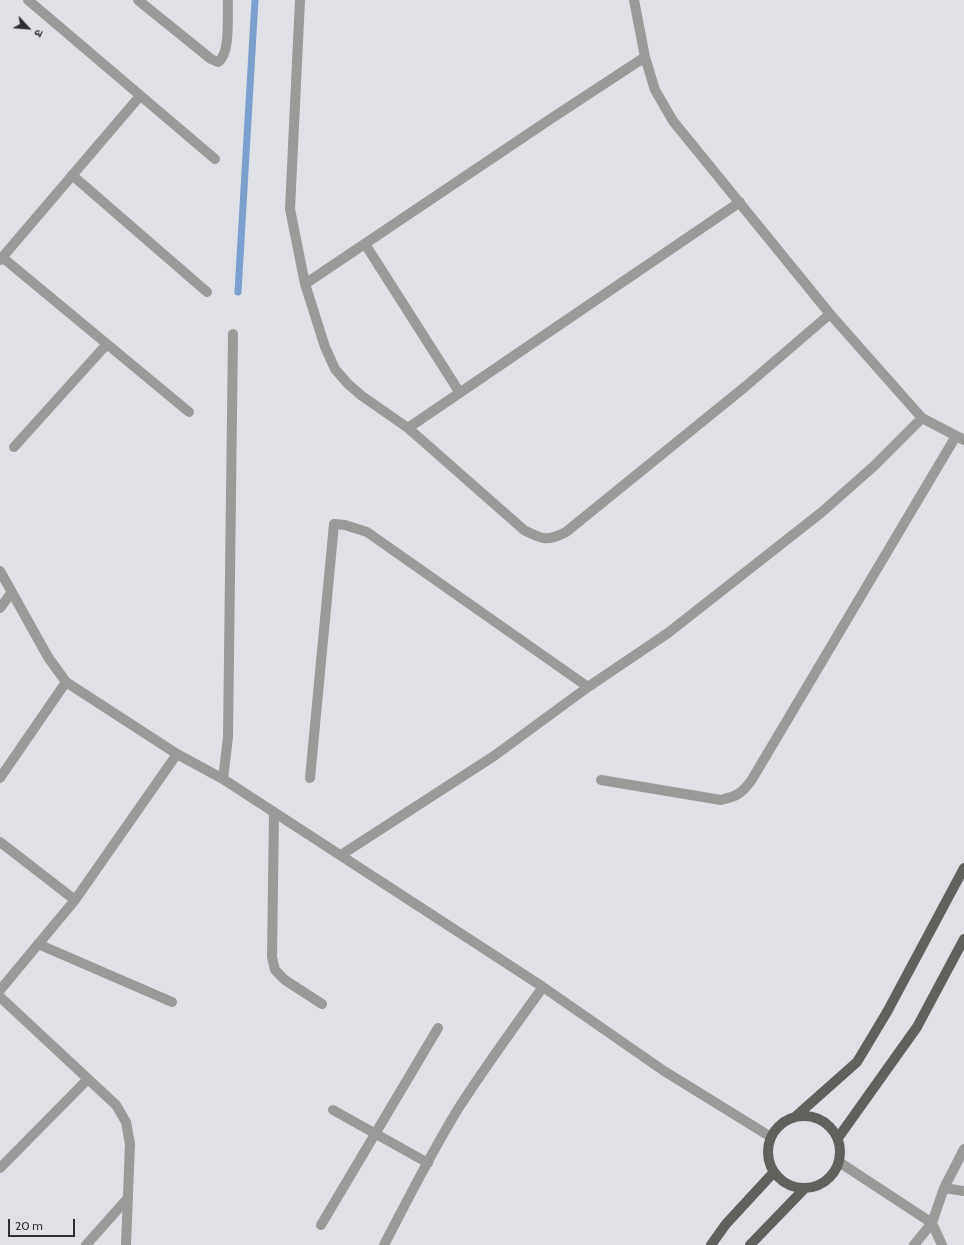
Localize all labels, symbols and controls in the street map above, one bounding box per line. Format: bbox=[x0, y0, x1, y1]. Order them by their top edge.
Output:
north arrow bbox=[8, 8, 48, 48]
text: उ bbox=[31, 27, 46, 39]
scale bar bbox=[10, 1211, 77, 1237]
text: 20 m bbox=[15, 1218, 43, 1233]

